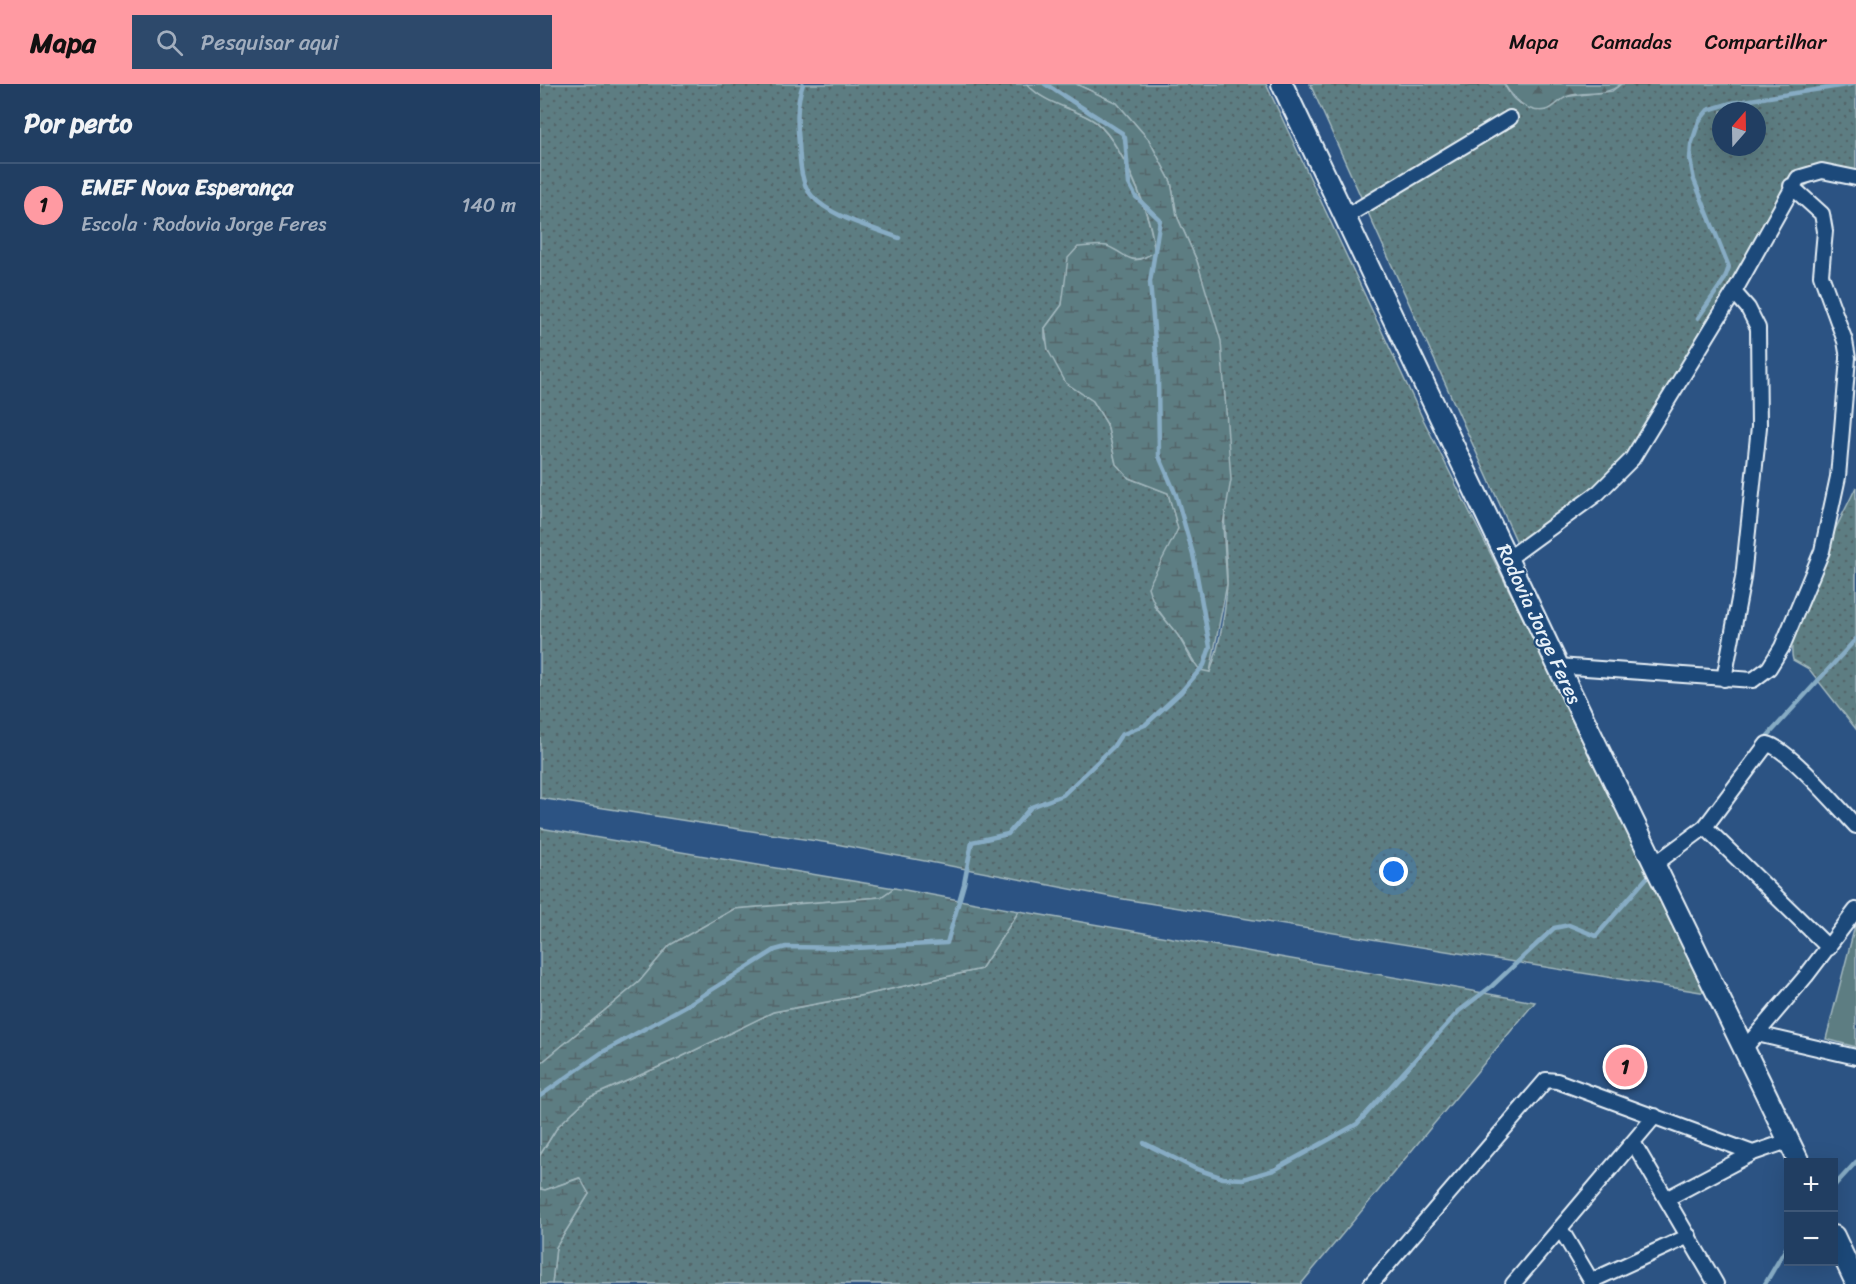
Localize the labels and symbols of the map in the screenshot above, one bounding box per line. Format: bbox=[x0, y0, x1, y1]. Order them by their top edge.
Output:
north arrow bbox=[1712, 102, 1766, 156]
street label: Rodovia Jorge Feres bbox=[1486, 538, 1592, 711]
your location bbox=[1379, 857, 1408, 886]
pin: 1 bbox=[1606, 1044, 1644, 1090]

